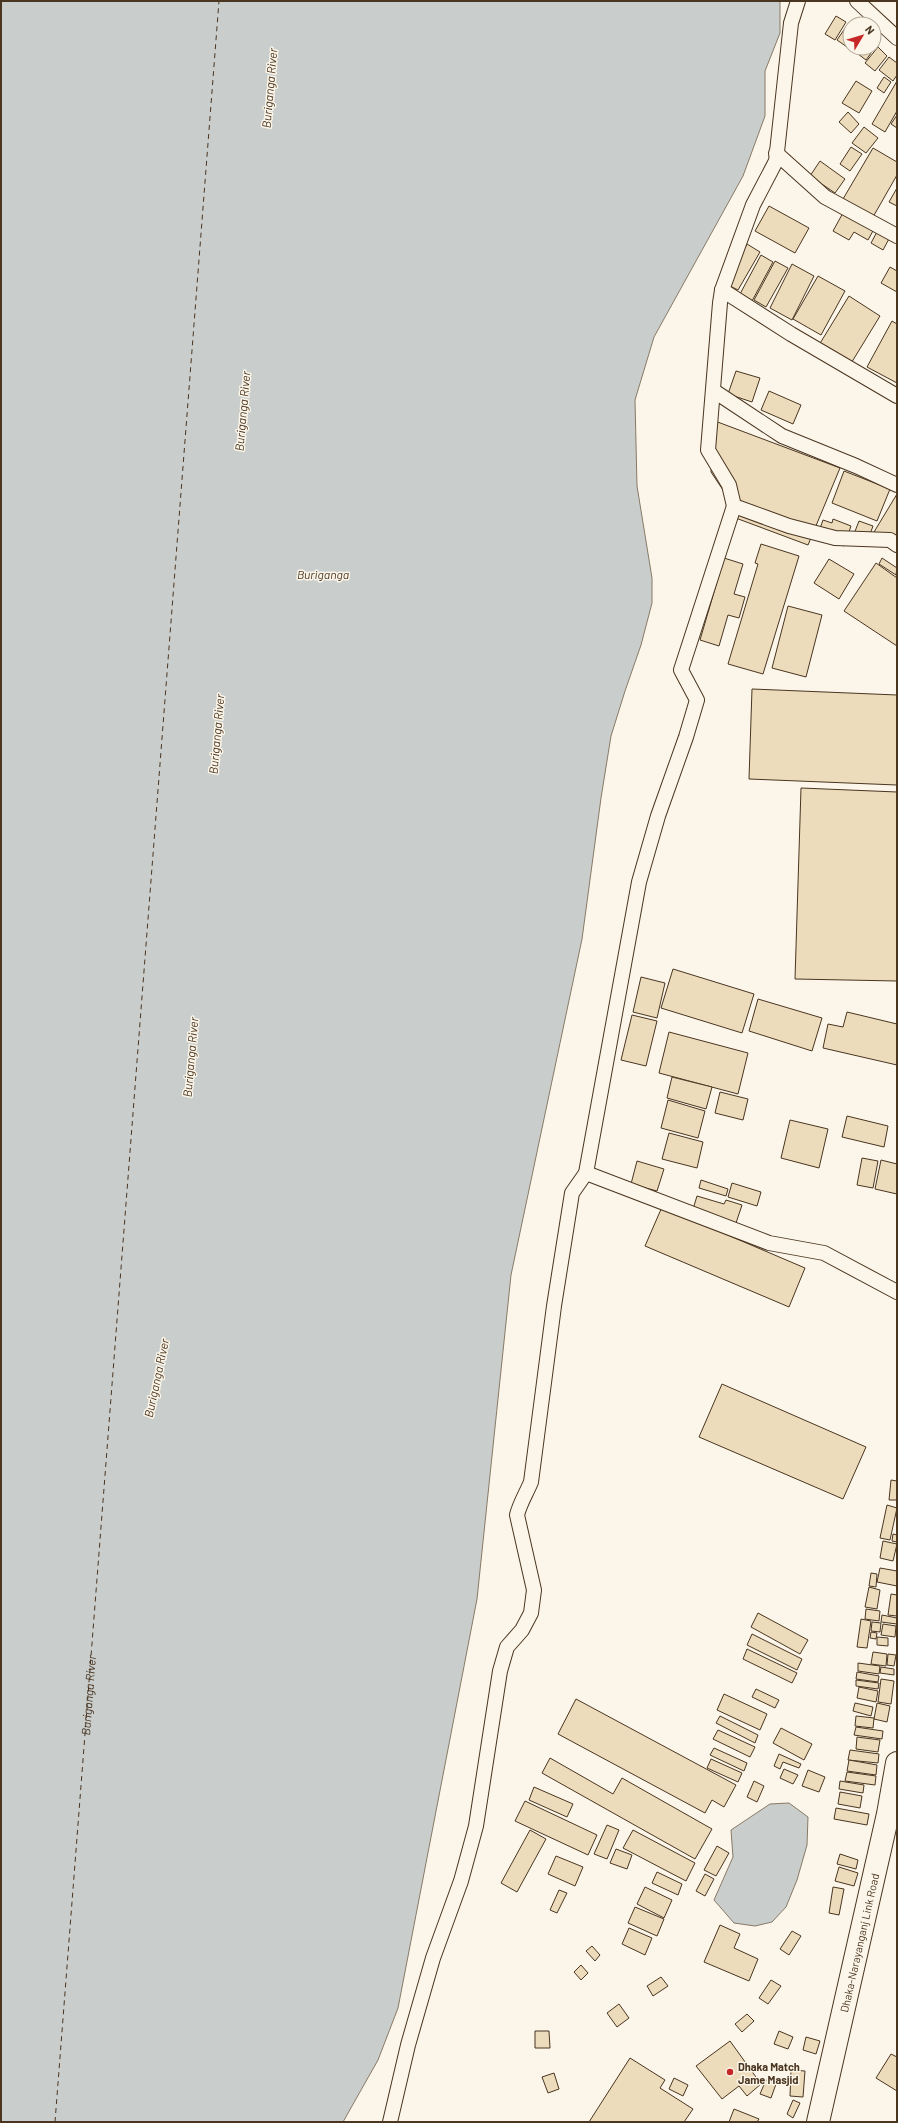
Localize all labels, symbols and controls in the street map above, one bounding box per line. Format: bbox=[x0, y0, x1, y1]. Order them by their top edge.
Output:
north arrow bbox=[842, 16, 882, 56]
text: N bbox=[863, 23, 878, 36]
water label: Buriganga River bbox=[259, 47, 280, 129]
water label: Buriganga River bbox=[232, 370, 253, 452]
water label: Buriganga bbox=[297, 567, 349, 581]
water label: Buriganga River bbox=[206, 693, 227, 775]
water label: Buriganga River bbox=[180, 1016, 201, 1098]
water label: Buriganga River bbox=[141, 1337, 171, 1419]
water label: Buriganga River bbox=[78, 1654, 98, 1736]
street label: Dhaka-Narayanganj Link Road bbox=[837, 1872, 881, 2013]
place label: Dhaka Match Jame Masjid bbox=[738, 2060, 800, 2086]
marker: Dhaka Match Jame Masjid bbox=[725, 2067, 735, 2077]

